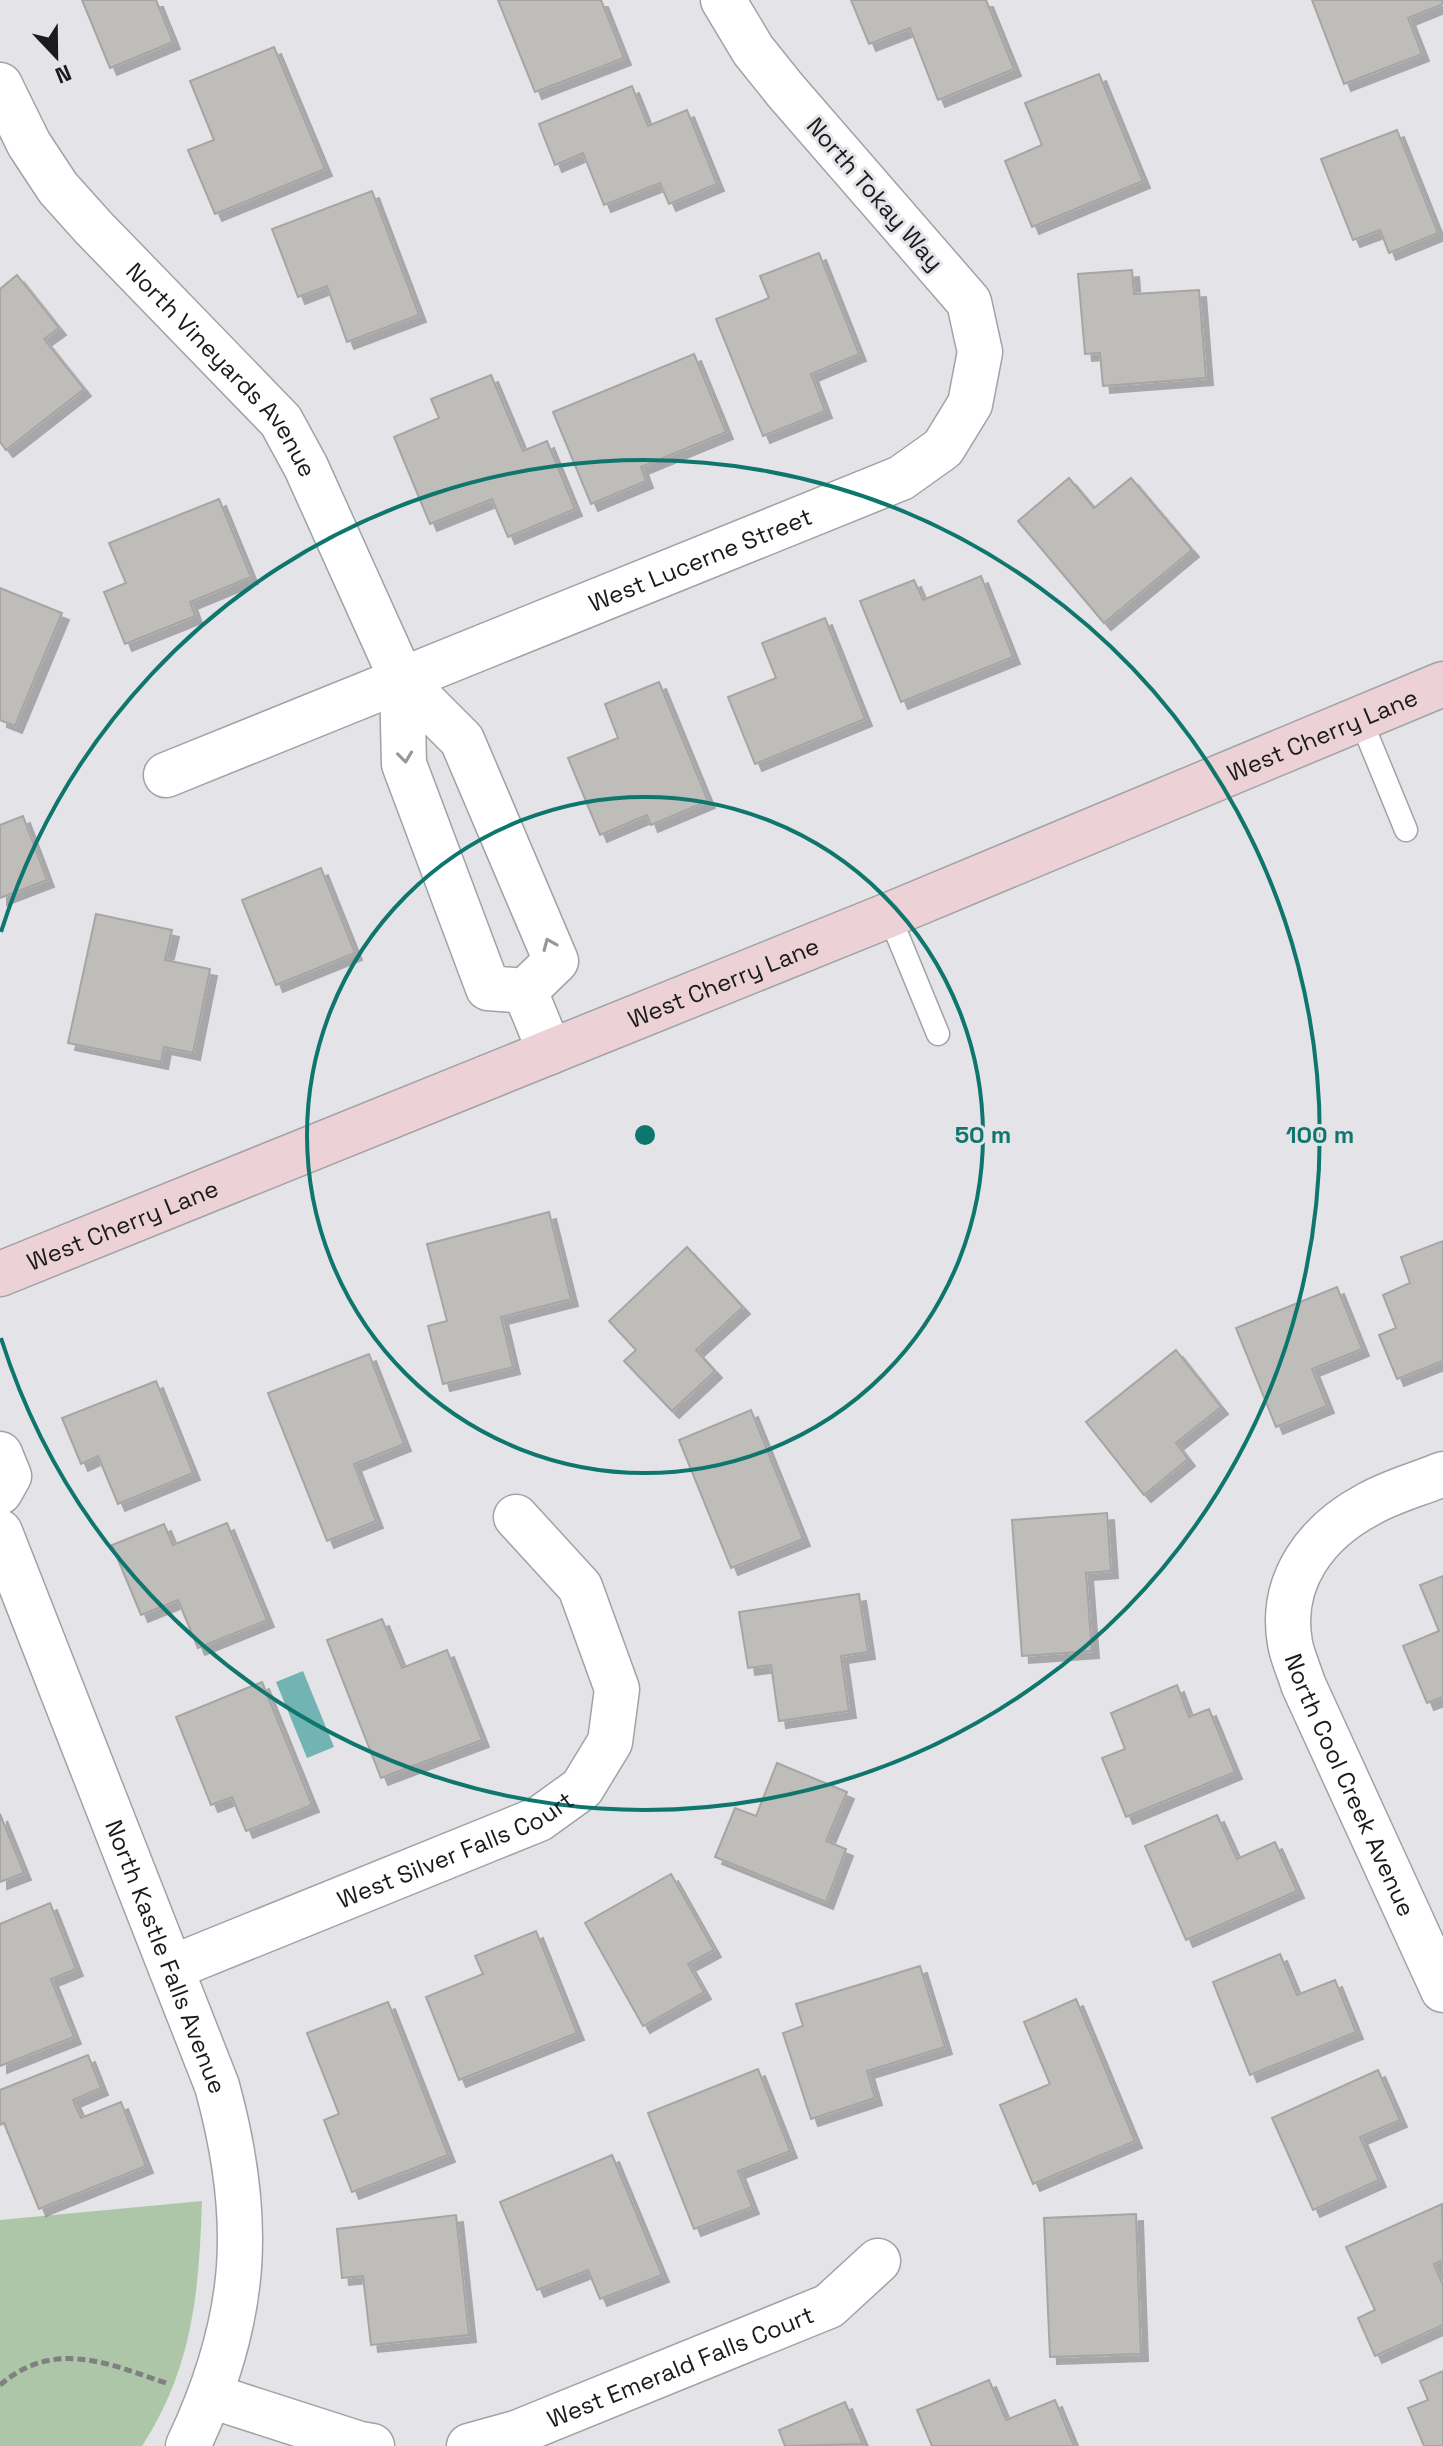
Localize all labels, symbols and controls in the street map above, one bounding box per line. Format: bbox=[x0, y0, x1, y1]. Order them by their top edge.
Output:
north arrow bbox=[16, 16, 96, 96]
text: N bbox=[51, 59, 76, 90]
street label: North Tokay Way bbox=[800, 111, 950, 277]
street label: North Vineyards Avenue bbox=[120, 255, 324, 482]
street label: West Lucerne Street bbox=[584, 500, 816, 618]
street label: West Cherry Lane bbox=[1222, 681, 1422, 788]
one-way arrow bbox=[397, 751, 414, 764]
street label: West Cherry Lane bbox=[623, 929, 823, 1034]
one-way arrow bbox=[543, 938, 559, 953]
text: 50 m bbox=[955, 1119, 1011, 1150]
text: 100 m bbox=[1286, 1119, 1354, 1150]
centre of rings bbox=[631, 1121, 659, 1149]
street label: West Cherry Lane bbox=[22, 1172, 223, 1277]
street label: North Cool Creek Avenue bbox=[1278, 1649, 1423, 1921]
street label: West Silver Falls Court bbox=[332, 1784, 579, 1915]
street label: North Kastle Falls Avenue bbox=[99, 1815, 234, 2098]
street label: West Emerald Falls Court bbox=[542, 2298, 818, 2434]

